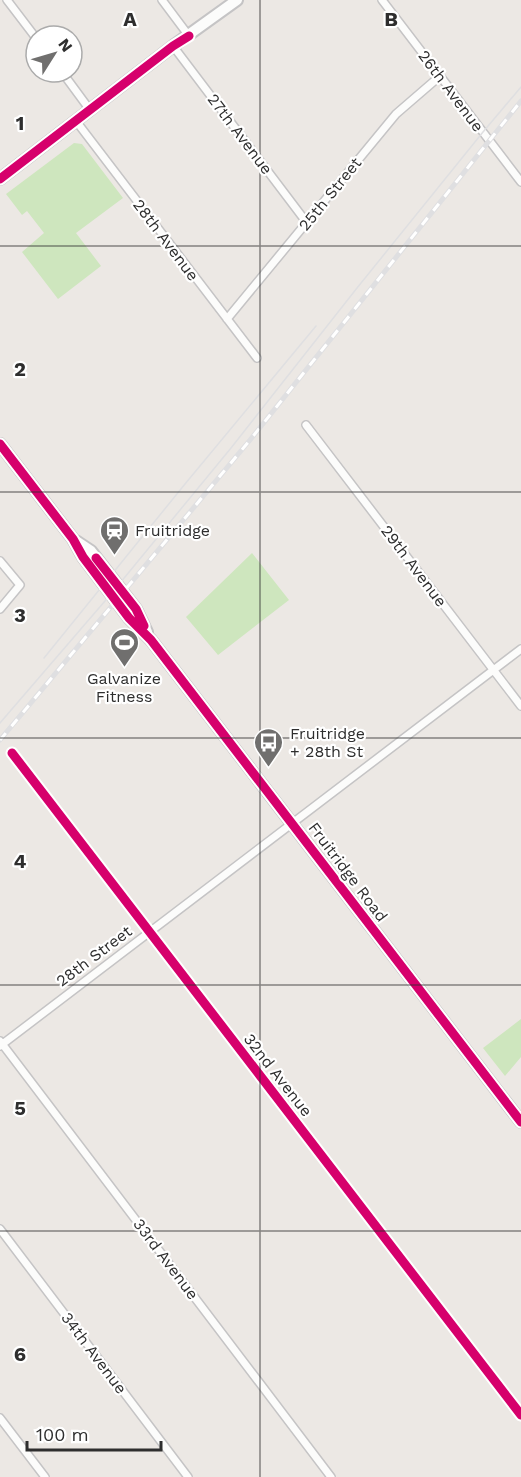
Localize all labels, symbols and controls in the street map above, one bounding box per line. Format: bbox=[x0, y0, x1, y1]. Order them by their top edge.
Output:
text: A bbox=[123, 7, 137, 31]
text: B bbox=[384, 7, 398, 31]
north arrow bbox=[24, 24, 84, 84]
text: N bbox=[54, 35, 77, 56]
street label: 26th Avenue bbox=[414, 47, 488, 135]
street label: 27th Avenue bbox=[204, 90, 276, 178]
text: 1 bbox=[16, 111, 24, 135]
street label: 25th Street bbox=[295, 153, 366, 235]
street label: 28th Avenue bbox=[129, 195, 203, 285]
text: 2 bbox=[14, 357, 26, 381]
station icon: Fruitridge bbox=[98, 514, 130, 556]
place label: Fruitridge bbox=[135, 521, 210, 540]
street label: 29th Avenue bbox=[377, 521, 451, 611]
text: 3 bbox=[14, 603, 26, 627]
sports icon: Galvanize Fitness bbox=[108, 626, 140, 668]
place label: Galvanize Fitness bbox=[87, 669, 161, 706]
place label: Fruitridge + 28th St bbox=[290, 724, 365, 761]
bus stop icon: Fruitridge + 28th St bbox=[253, 726, 285, 768]
street label: Fruitridge Road bbox=[304, 819, 392, 925]
text: 4 bbox=[14, 849, 27, 873]
street label: 28th Street bbox=[53, 921, 136, 990]
street label: 32nd Avenue bbox=[240, 1030, 316, 1120]
text: 5 bbox=[14, 1096, 26, 1120]
street label: 33rd Avenue bbox=[129, 1215, 203, 1303]
street label: 34th Avenue bbox=[57, 1308, 131, 1398]
text: 6 bbox=[14, 1342, 26, 1366]
scale bar bbox=[27, 1414, 160, 1452]
text: 100 m bbox=[36, 1424, 89, 1445]

